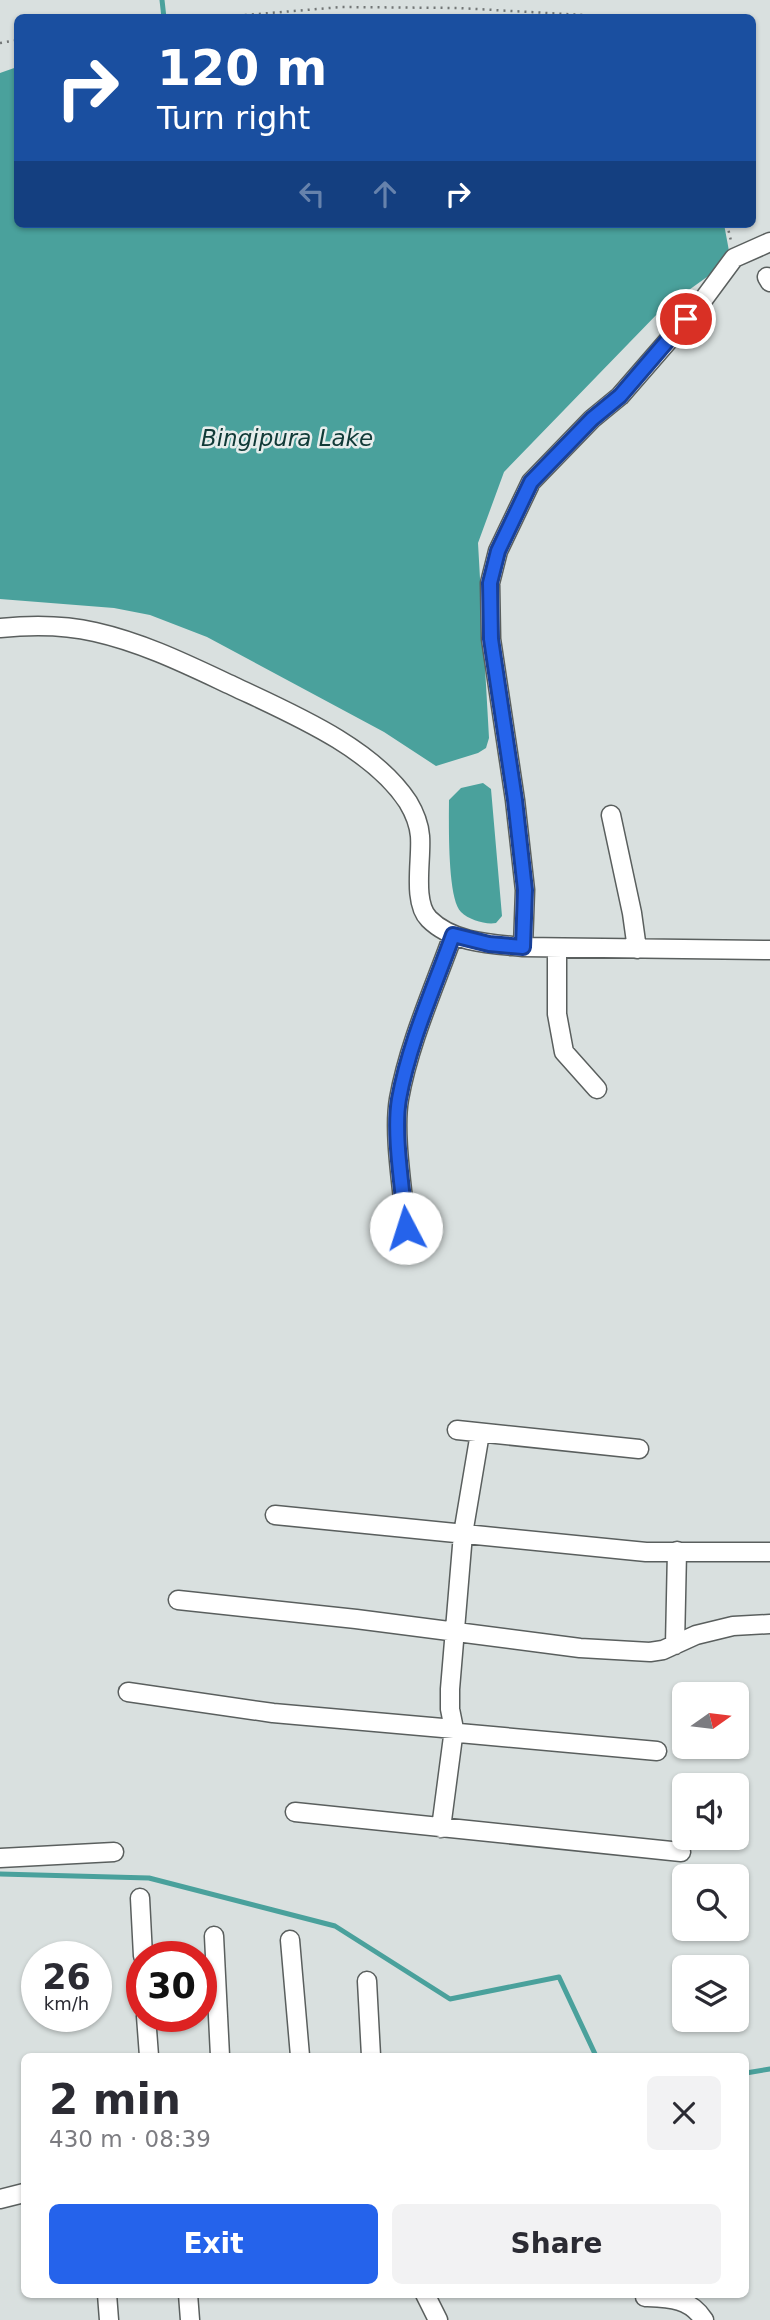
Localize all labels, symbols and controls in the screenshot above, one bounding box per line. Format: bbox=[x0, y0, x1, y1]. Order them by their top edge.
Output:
text: 120 m bbox=[157, 40, 327, 97]
icon: right bbox=[42, 42, 133, 133]
text: Turn right bbox=[157, 99, 310, 137]
icon: left bbox=[293, 175, 331, 213]
icon: ahead bbox=[366, 175, 404, 213]
icon: right bbox=[439, 175, 477, 213]
pin bbox=[656, 289, 716, 349]
icon: arrive bbox=[667, 300, 705, 338]
water label: Bingipura Lake bbox=[201, 425, 373, 451]
position arrow bbox=[369, 1191, 443, 1265]
north arrow bbox=[672, 1682, 749, 1759]
map controls bbox=[672, 1682, 749, 2032]
button: sound bbox=[672, 1773, 749, 1850]
button: search bbox=[672, 1864, 749, 1941]
speed limit sign: 30 bbox=[126, 1941, 217, 2032]
button: layers bbox=[672, 1955, 749, 2032]
text: 26 bbox=[42, 1957, 91, 1997]
text: km/h bbox=[44, 1993, 89, 2014]
text: 2 min bbox=[49, 2075, 181, 2124]
button: close bbox=[647, 2076, 721, 2150]
text: 430 m · 08:39 bbox=[49, 2126, 211, 2152]
button: Exit bbox=[49, 2204, 378, 2284]
button: Share bbox=[392, 2204, 721, 2284]

